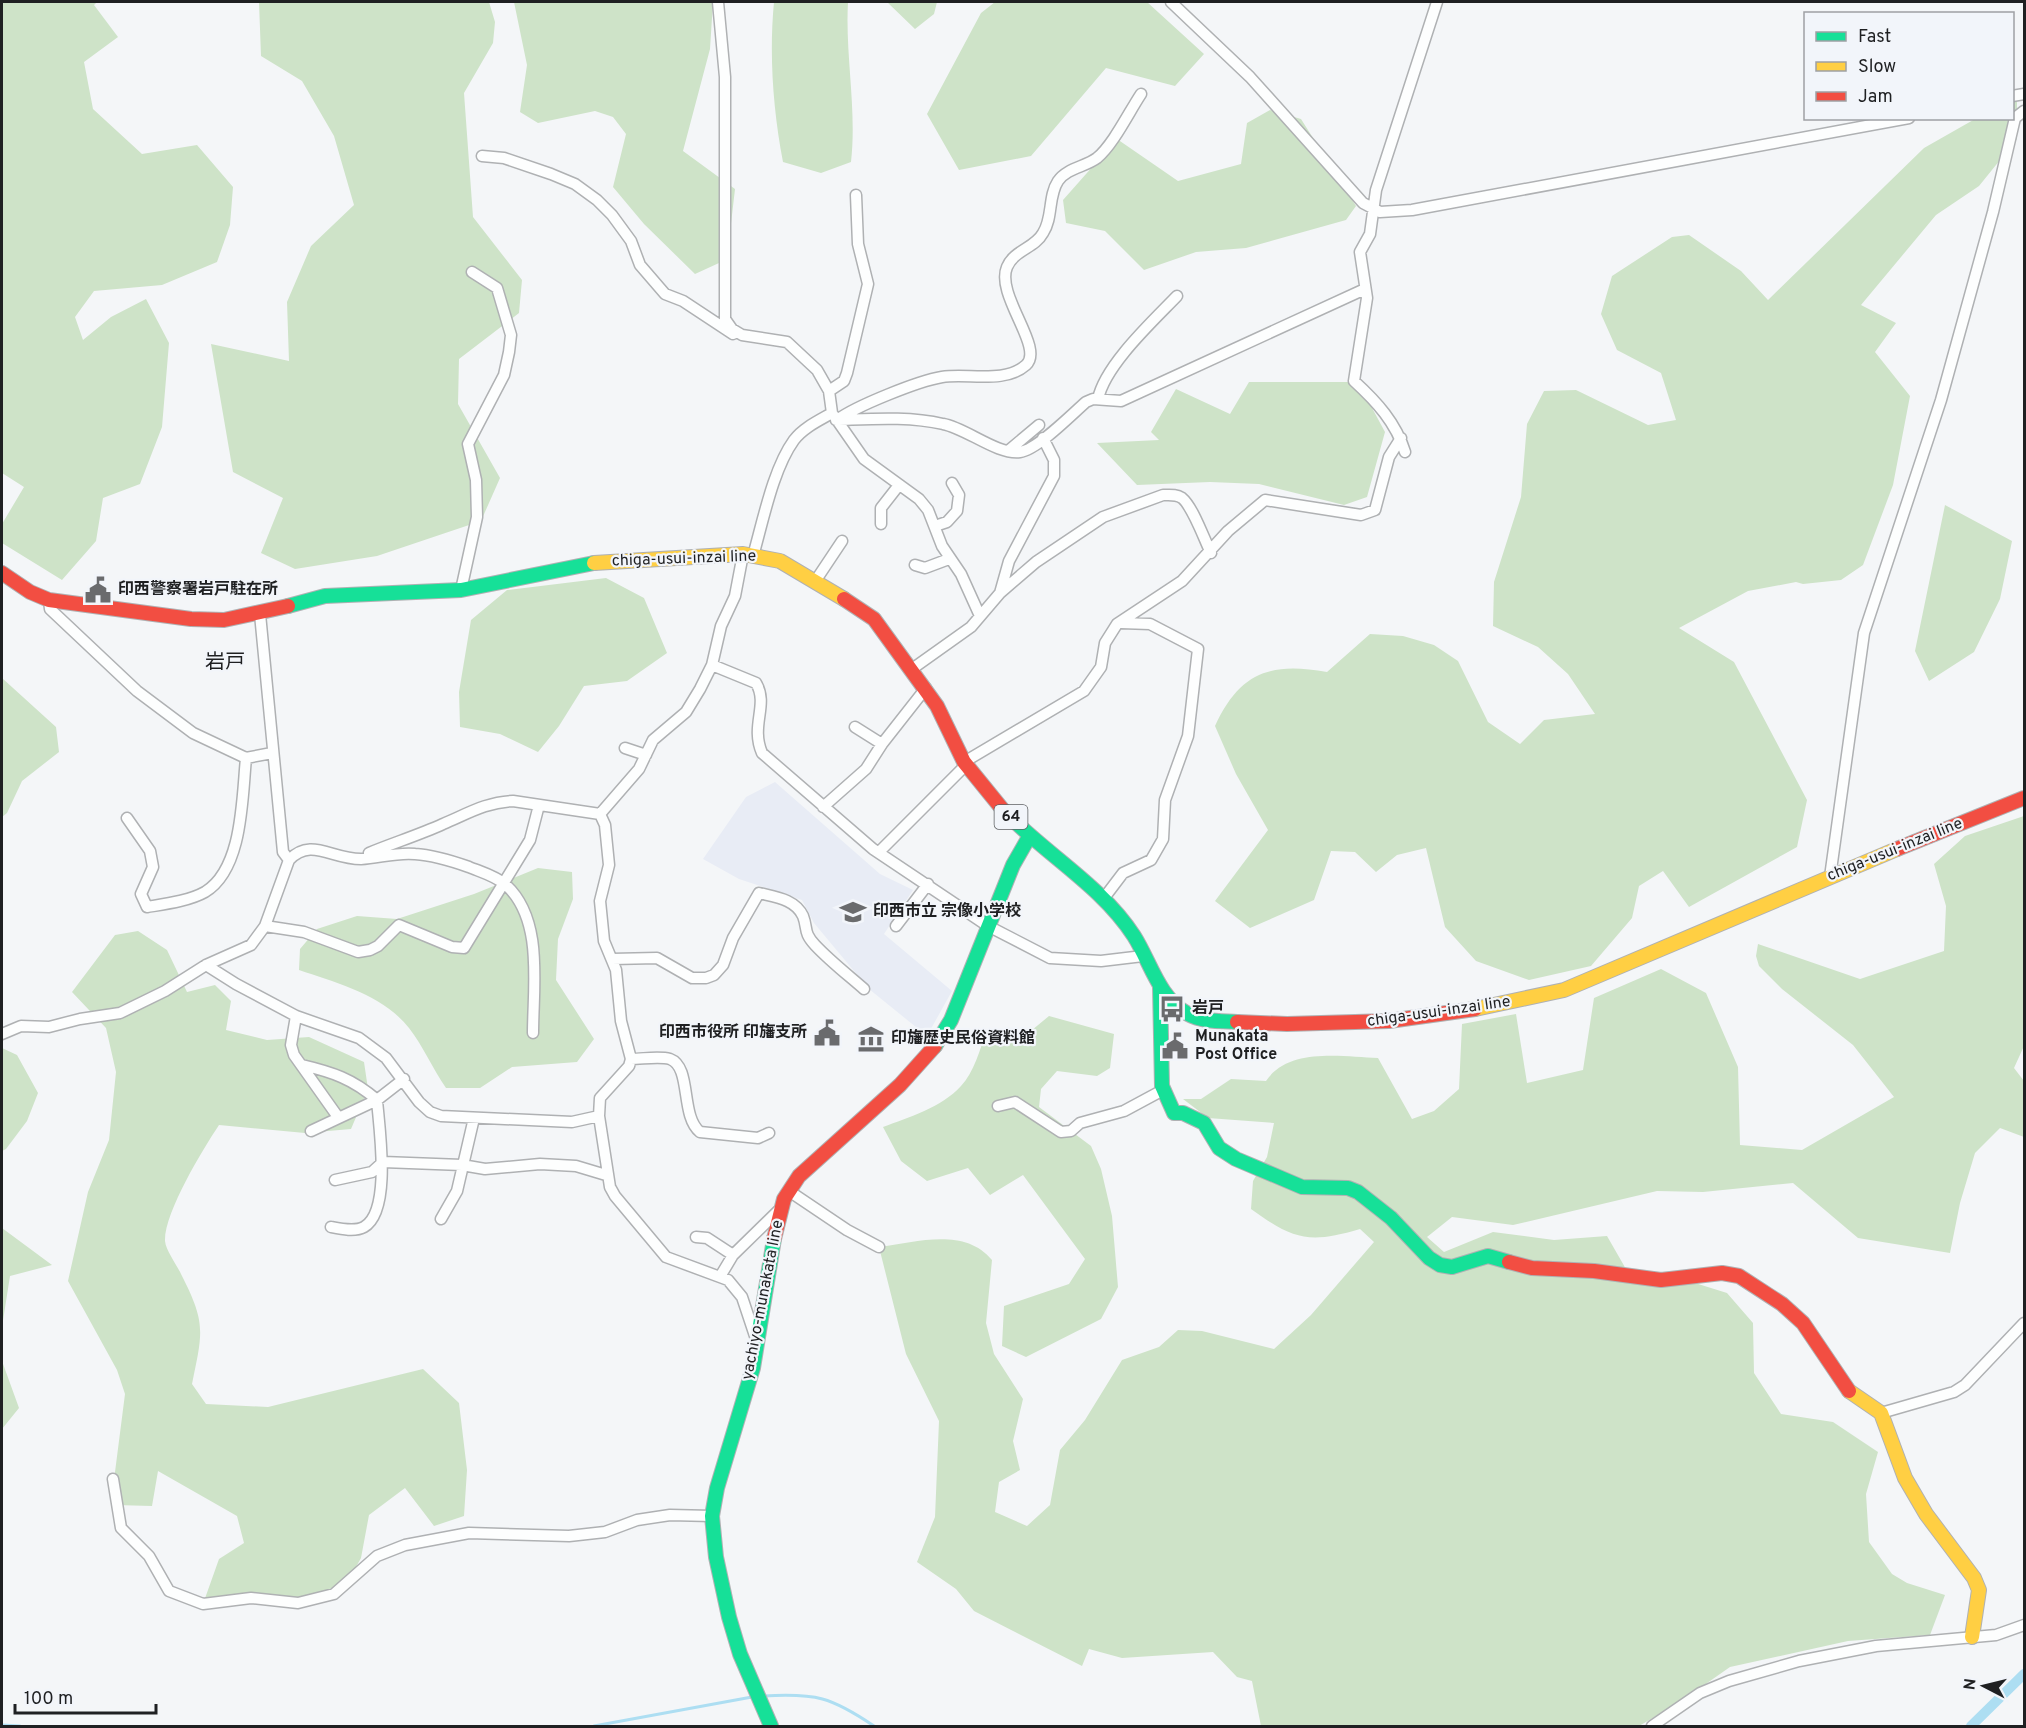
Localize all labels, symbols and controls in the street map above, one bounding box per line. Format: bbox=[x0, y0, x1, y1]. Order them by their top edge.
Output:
legend bbox=[1804, 12, 2014, 120]
text: Fast bbox=[1858, 26, 1891, 49]
text: Slow bbox=[1858, 56, 1896, 79]
text: Jam bbox=[1858, 86, 1893, 109]
street label: chiga-usui-inzai line bbox=[612, 546, 756, 572]
public building icon: 印西警察署岩戸駐在所 bbox=[83, 575, 113, 605]
place label: 印西警察署岩戸駐在所 bbox=[118, 580, 278, 600]
district label: 岩戸 bbox=[205, 650, 245, 676]
road number: 64 bbox=[994, 805, 1028, 829]
street label: chiga-usui-inzai line bbox=[1824, 814, 1966, 886]
school or university icon: 印西市立 宗像小学校 bbox=[838, 897, 868, 927]
place label: 印西市立 宗像小学校 bbox=[873, 902, 1021, 922]
street label: chiga-usui-inzai line bbox=[1366, 992, 1512, 1032]
bus stop icon: 岩戸 bbox=[1157, 994, 1187, 1024]
place label: 岩戸 bbox=[1192, 999, 1224, 1019]
public building icon: 印西市役所 印旛支所 bbox=[812, 1018, 842, 1048]
place label: 印西市役所 印旛支所 bbox=[659, 1023, 807, 1043]
museum icon: 印旛歴史民俗資料館 bbox=[856, 1024, 886, 1054]
place label: Munakata Post Office bbox=[1195, 1027, 1277, 1065]
place label: 印旛歴史民俗資料館 bbox=[891, 1028, 1035, 1049]
public building icon: Munakata Post Office bbox=[1160, 1031, 1190, 1061]
street label: yachiyo-munakata line bbox=[738, 1218, 788, 1382]
north arrow bbox=[1954, 1656, 2014, 1716]
scale bar bbox=[15, 1677, 156, 1715]
text: N bbox=[1960, 1677, 1982, 1691]
text: 100 m bbox=[24, 1688, 73, 1711]

